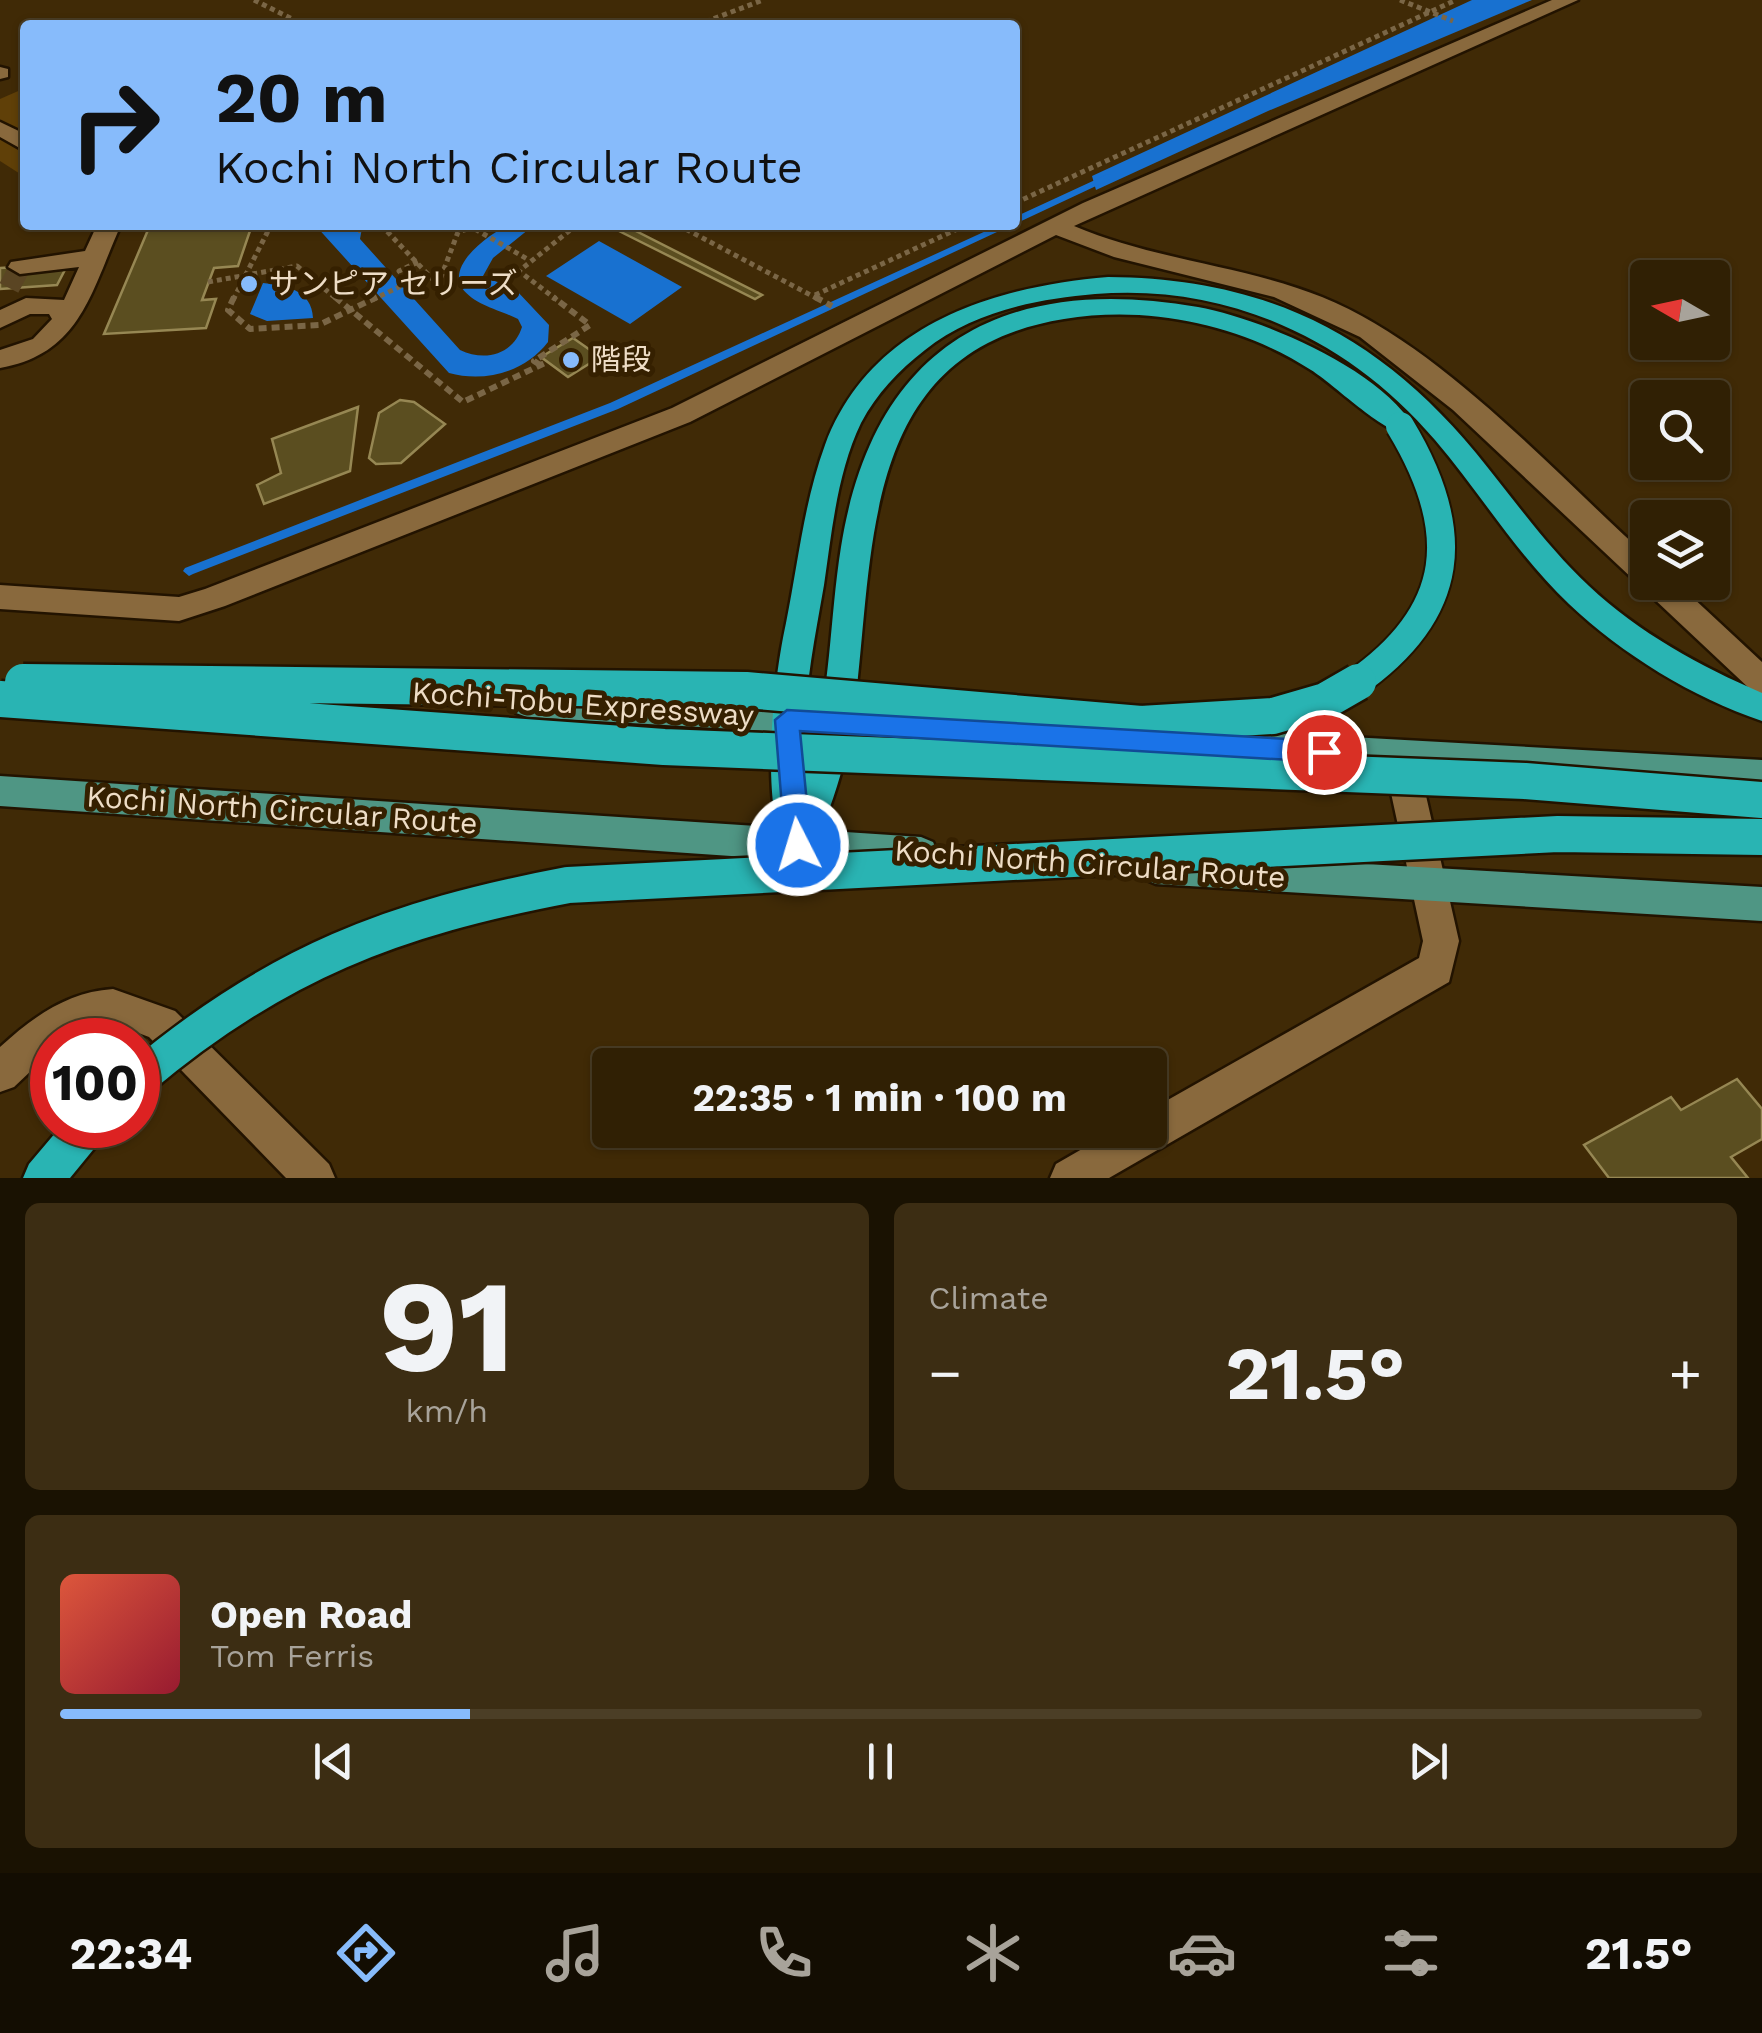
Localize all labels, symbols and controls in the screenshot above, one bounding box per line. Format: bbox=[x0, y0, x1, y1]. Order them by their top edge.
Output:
text: 20 m bbox=[215, 57, 388, 139]
icon: right bbox=[50, 60, 180, 190]
text: Kochi North Circular Route bbox=[215, 141, 803, 194]
north arrow bbox=[1630, 260, 1730, 360]
map controls bbox=[1630, 260, 1730, 600]
place label: サンピア セリーズ bbox=[269, 266, 518, 301]
marker: サンピア セリーズ bbox=[238, 273, 260, 295]
place label: 階段 bbox=[591, 342, 651, 377]
marker: 階段 bbox=[560, 349, 582, 371]
button: search bbox=[1630, 380, 1730, 480]
button: layers bbox=[1630, 500, 1730, 600]
street label: Kochi-Tobu Expressway bbox=[411, 674, 756, 733]
pin bbox=[1282, 710, 1367, 795]
icon: arrive bbox=[1297, 725, 1352, 780]
street label: Kochi North Circular Route bbox=[85, 778, 479, 841]
position arrow bbox=[746, 793, 850, 897]
street label: Kochi North Circular Route bbox=[893, 832, 1287, 895]
speed limit sign: 100 bbox=[30, 1018, 160, 1148]
text: 22:35 · 1 min · 100 m bbox=[692, 1076, 1067, 1120]
text: 91 bbox=[379, 1250, 515, 1403]
text: Climate bbox=[929, 1279, 1049, 1317]
text: 21.5° bbox=[1225, 1329, 1405, 1417]
text: − bbox=[929, 1341, 962, 1405]
text: + bbox=[1669, 1341, 1702, 1405]
text: km/h bbox=[406, 1392, 488, 1430]
text: Open Road bbox=[210, 1593, 412, 1637]
text: Tom Ferris bbox=[210, 1637, 374, 1675]
icon: previous bbox=[306, 1734, 361, 1789]
icon: pause bbox=[853, 1734, 908, 1789]
icon: next bbox=[1401, 1734, 1456, 1789]
icon: directions bbox=[331, 1918, 401, 1988]
icon: music bbox=[540, 1918, 610, 1988]
icon: phone bbox=[749, 1918, 819, 1988]
icon: climate bbox=[958, 1918, 1028, 1988]
icon: car bbox=[1167, 1918, 1237, 1988]
icon: filters bbox=[1376, 1918, 1446, 1988]
text: 22:34 bbox=[69, 1927, 192, 1980]
text: 21.5° bbox=[1585, 1927, 1692, 1980]

